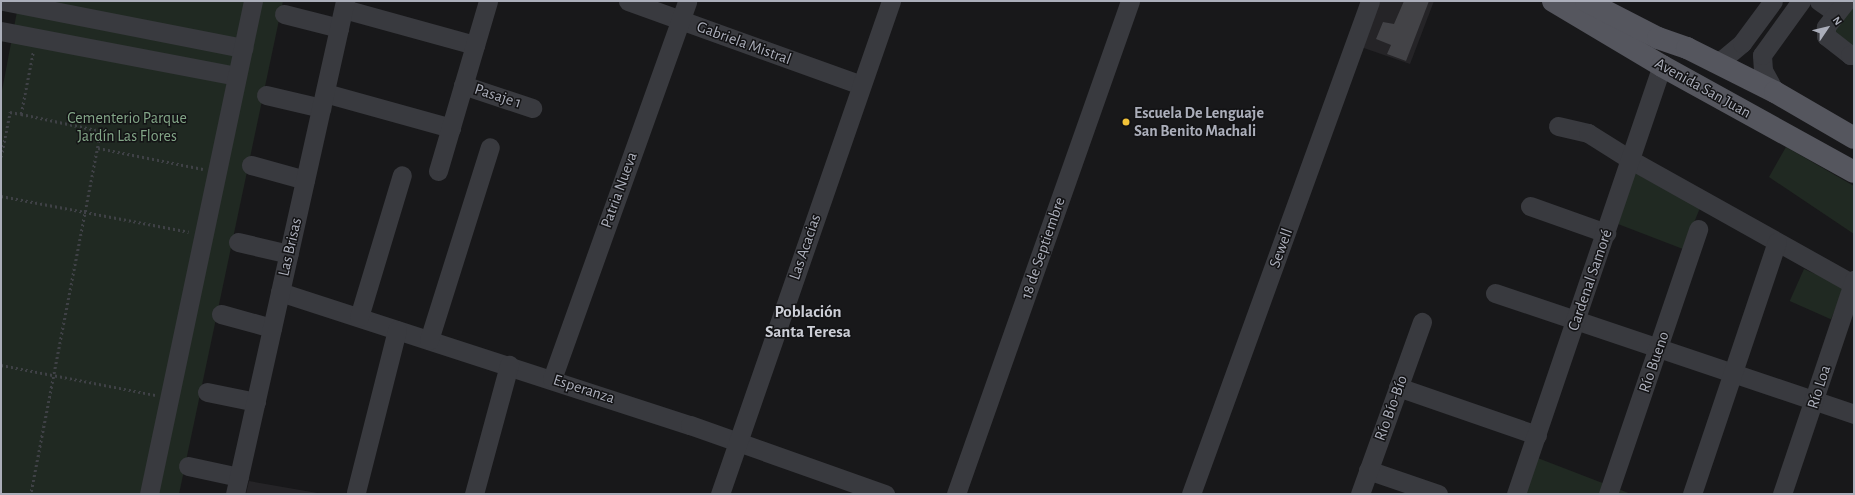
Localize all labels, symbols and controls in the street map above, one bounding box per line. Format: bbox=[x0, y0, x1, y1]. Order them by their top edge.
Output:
north arrow bbox=[1807, 8, 1847, 48]
text: N bbox=[1831, 15, 1844, 27]
street label: Gabriela Mistral bbox=[694, 17, 794, 69]
street label: Avenida San Juan bbox=[1652, 54, 1754, 122]
street label: Pasaje 1 bbox=[472, 79, 524, 113]
place label: Escuela De Lenguaje San Benito Machali bbox=[1134, 103, 1264, 141]
park label: Cementerio Parque Jardín Las Flores bbox=[67, 108, 187, 146]
marker: Escuela De Lenguaje San Benito Machali bbox=[1121, 117, 1131, 127]
street label: Patria Nueva bbox=[596, 149, 642, 231]
street label: 18 de Septiembre bbox=[1017, 195, 1069, 301]
street label: Las Acacias bbox=[785, 212, 825, 282]
street label: Las Brisas bbox=[274, 216, 306, 278]
street label: Sewell bbox=[1265, 226, 1297, 270]
street label: Cardenal Samoré bbox=[1564, 227, 1616, 333]
district label: Población Santa Teresa bbox=[765, 302, 851, 342]
street label: Río Bueno bbox=[1635, 329, 1673, 395]
street label: Río Loa bbox=[1803, 363, 1835, 411]
street label: Esperanza bbox=[551, 370, 617, 408]
street label: Río Bío-Bío bbox=[1370, 373, 1412, 443]

